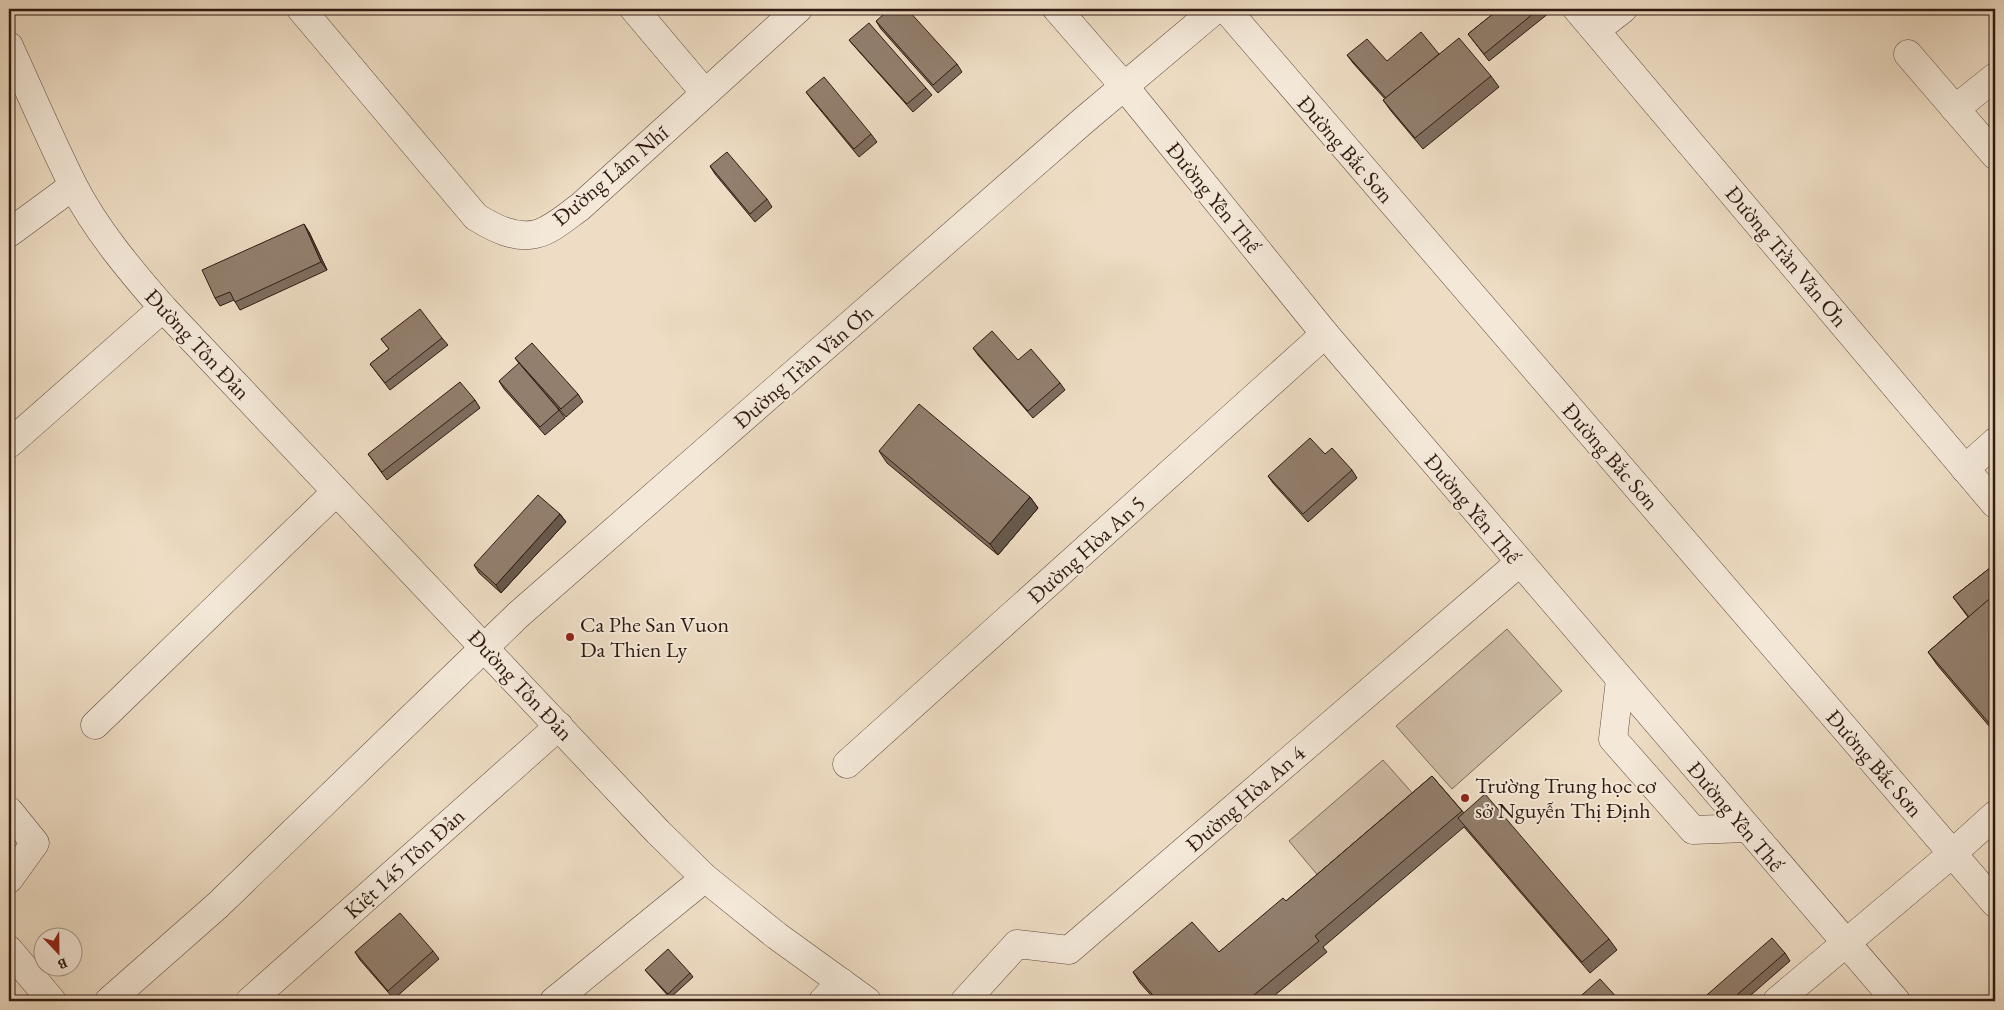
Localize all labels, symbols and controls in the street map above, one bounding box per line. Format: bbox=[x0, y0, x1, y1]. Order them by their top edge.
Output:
street label: Đường Bắc Sơn bbox=[1291, 89, 1401, 210]
street label: Đường Lâm Nhĩ bbox=[546, 117, 676, 232]
street label: Đường Yên Thế bbox=[1160, 136, 1268, 260]
street label: Đường Trần Văn Ơn bbox=[1719, 180, 1855, 333]
street label: Đường Tôn Đản bbox=[139, 283, 257, 406]
street label: Đường Trần Văn Ơn bbox=[727, 297, 880, 435]
street label: Đường Bắc Sơn bbox=[1556, 396, 1666, 517]
street label: Đường Yên Thế bbox=[1418, 447, 1528, 571]
street label: Đường Hòa An 5 bbox=[1021, 489, 1151, 610]
place label: Ca Phe San Vuon Da Thien Ly bbox=[580, 610, 730, 664]
street label: Đường Tôn Đản bbox=[462, 624, 580, 747]
marker: Ca Phe San Vuon Da Thien Ly bbox=[564, 631, 576, 643]
street label: Đường Bắc Sơn bbox=[1820, 703, 1930, 824]
street label: Đường Hòa An 4 bbox=[1180, 738, 1311, 858]
street label: Đường Yên Thế bbox=[1681, 755, 1791, 879]
place label: Trường Trung học cơ sở Nguyễn Thị Định bbox=[1475, 771, 1657, 825]
marker: Trường Trung học cơ sở Nguyễn Thị Định bbox=[1459, 792, 1471, 804]
street label: Kiệt 145 Tôn Đản bbox=[338, 801, 471, 925]
north arrow bbox=[32, 928, 82, 978]
text: B bbox=[55, 954, 70, 974]

